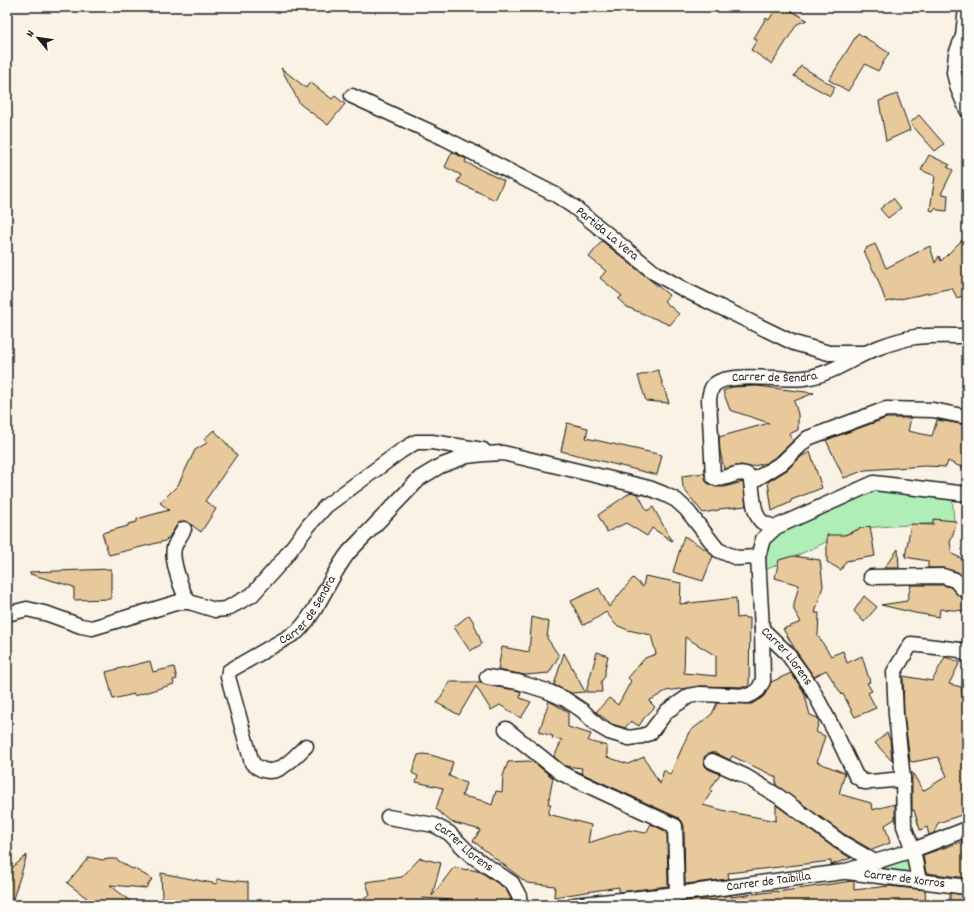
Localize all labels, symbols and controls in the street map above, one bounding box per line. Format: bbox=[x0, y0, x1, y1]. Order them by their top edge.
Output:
north arrow bbox=[18, 18, 58, 58]
text: N bbox=[23, 27, 40, 40]
street label: Partida La Vera bbox=[571, 202, 643, 266]
street label: Carrer de Sendra bbox=[731, 366, 820, 388]
street label: Carrer de Sendra bbox=[276, 572, 341, 650]
street label: Carrer Llorens bbox=[756, 623, 817, 690]
street label: Carrer Llorens bbox=[431, 817, 497, 877]
street label: Carrer de Xorros bbox=[863, 865, 946, 894]
street label: Carrer de Taibilla bbox=[725, 867, 813, 897]

